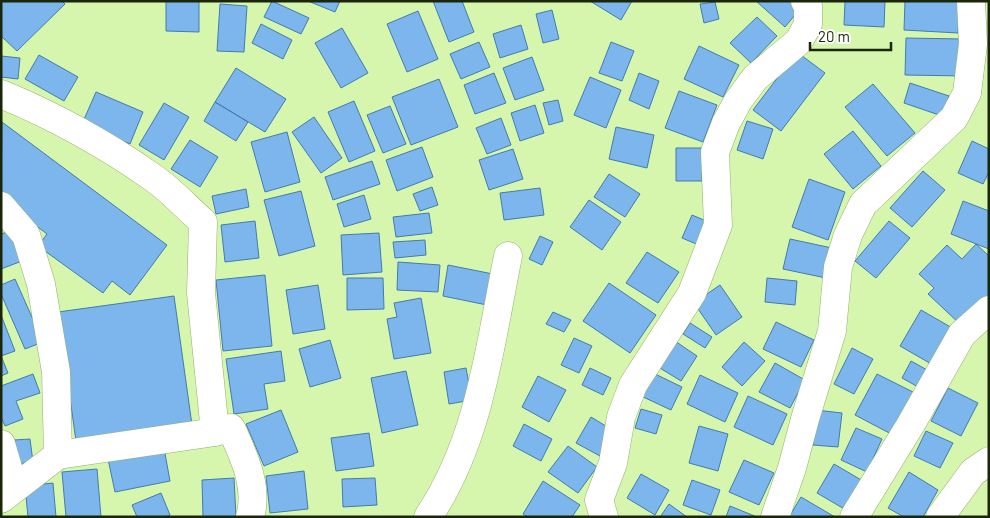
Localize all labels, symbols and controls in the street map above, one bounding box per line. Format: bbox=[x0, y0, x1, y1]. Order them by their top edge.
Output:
scale bar bbox=[810, 20, 891, 52]
text: 20 m bbox=[818, 27, 850, 45]

